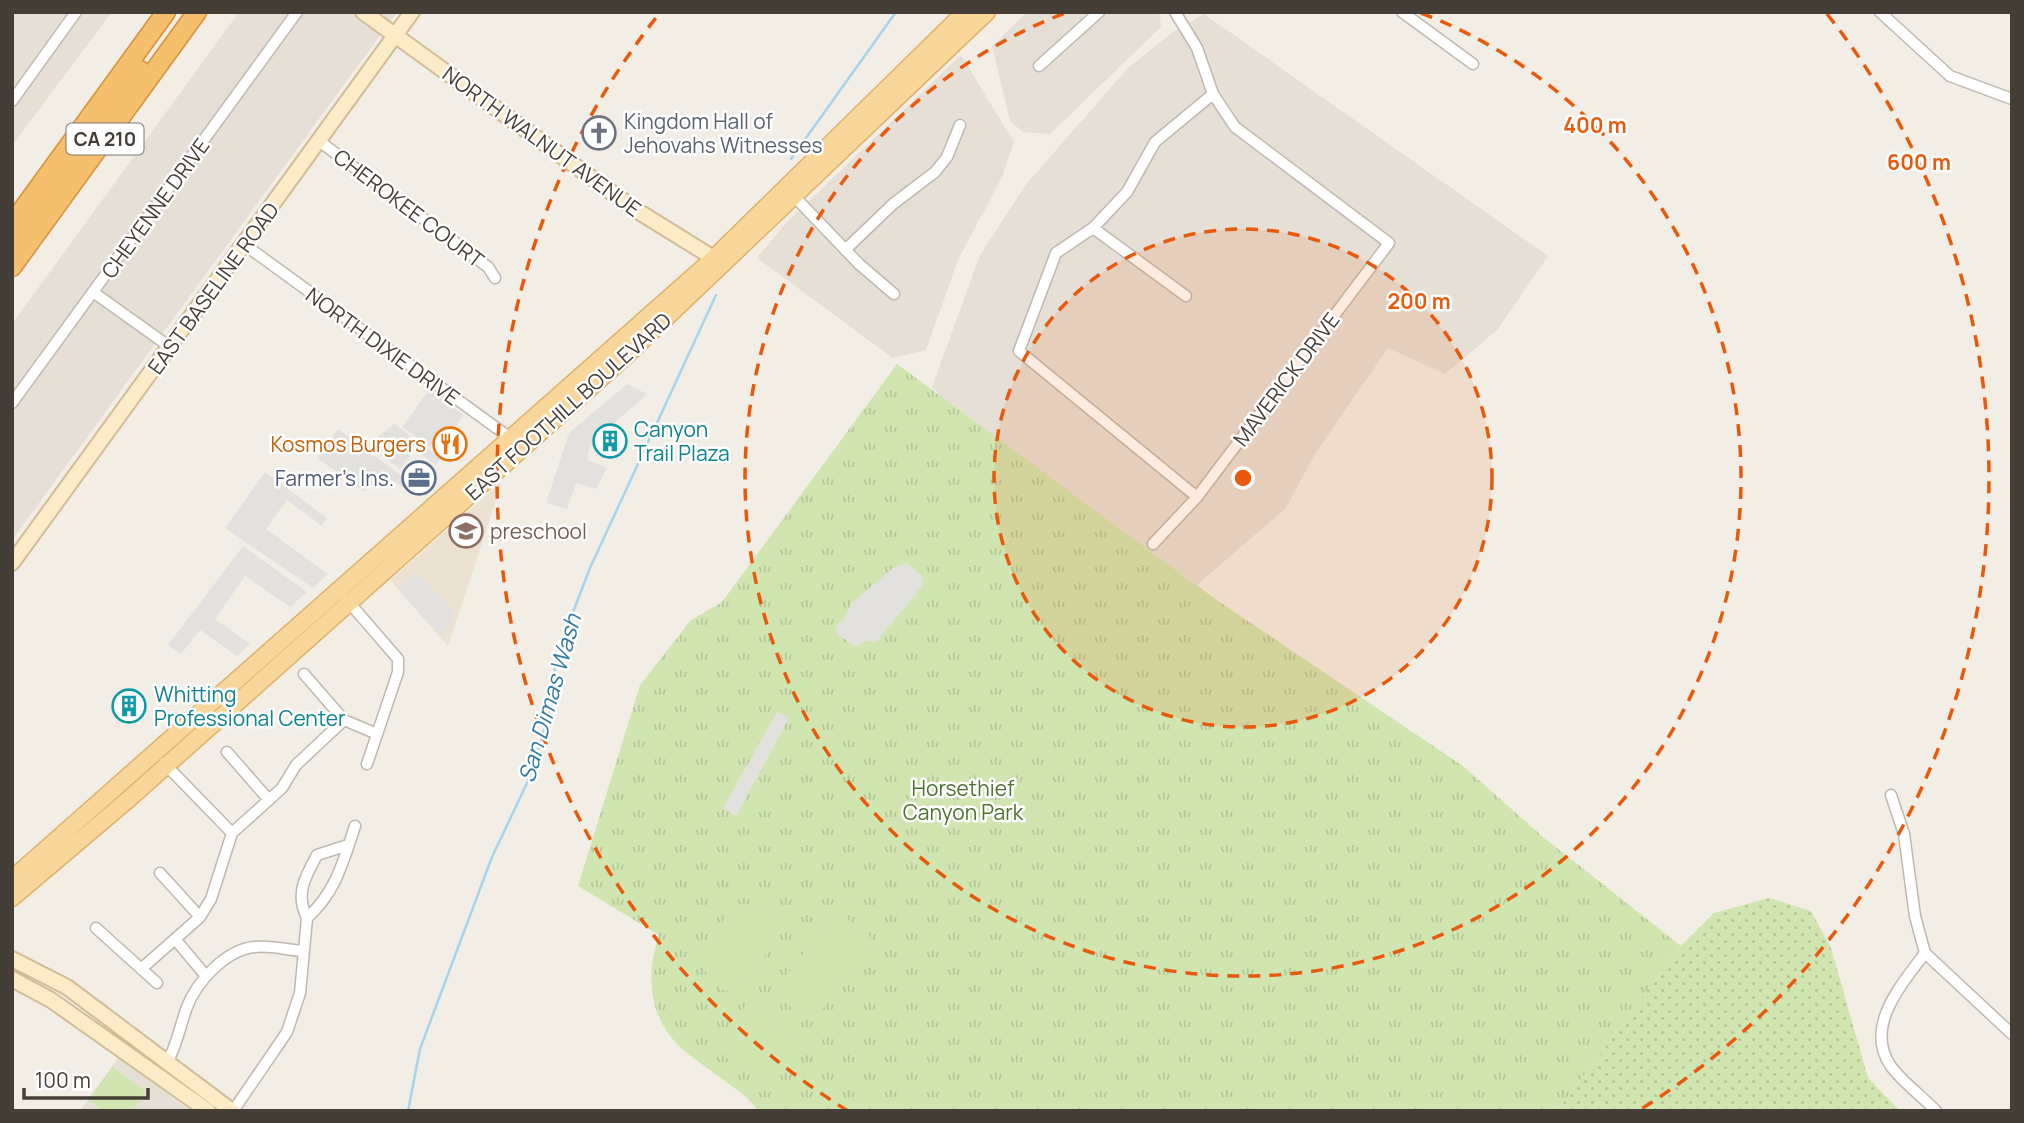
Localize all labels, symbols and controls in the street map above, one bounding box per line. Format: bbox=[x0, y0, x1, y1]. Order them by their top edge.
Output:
street label: NORTH WALNUT AVENUE bbox=[437, 59, 647, 223]
place label: Kingdom Hall of Jehovahs Witnesses bbox=[624, 107, 822, 159]
text: 400 m bbox=[1563, 111, 1627, 139]
church icon: Kingdom Hall of Jehovahs Witnesses bbox=[580, 114, 618, 152]
road number: CA 210 bbox=[66, 124, 144, 154]
street label: CHEYENNE DRIVE bbox=[95, 132, 215, 284]
street label: CHEROKEE COURT bbox=[328, 142, 490, 274]
text: 600 m bbox=[1887, 148, 1951, 176]
street label: EAST BASELINE ROAD bbox=[141, 196, 285, 380]
street label: NORTH DIXIE DRIVE bbox=[300, 281, 466, 411]
text: 200 m bbox=[1387, 287, 1451, 315]
street label: EAST FOOTHILL BOULEVARD bbox=[459, 306, 677, 506]
street label: MAVERICK DRIVE bbox=[1227, 307, 1345, 451]
place label: Canyon Trail Plaza bbox=[634, 415, 730, 467]
building icon: Canyon Trail Plaza bbox=[591, 422, 629, 460]
restaurant icon: Kosmos Burgers bbox=[431, 425, 469, 463]
place label: Kosmos Burgers bbox=[270, 430, 426, 458]
office icon: Farmer's Ins. bbox=[400, 459, 438, 497]
place label: Farmer's Ins. bbox=[275, 464, 394, 492]
centre of rings bbox=[1231, 466, 1255, 490]
school or university icon: preschool bbox=[447, 512, 485, 550]
place label: preschool bbox=[490, 517, 587, 545]
water label: San Dimas Wash bbox=[510, 609, 589, 786]
place label: Whitting Professional Center bbox=[154, 680, 346, 732]
building icon: Whitting Professional Center bbox=[110, 687, 148, 725]
park label: Horsethief Canyon Park bbox=[903, 774, 1024, 826]
scale bar bbox=[24, 1056, 149, 1100]
text: 100 m bbox=[35, 1066, 91, 1094]

